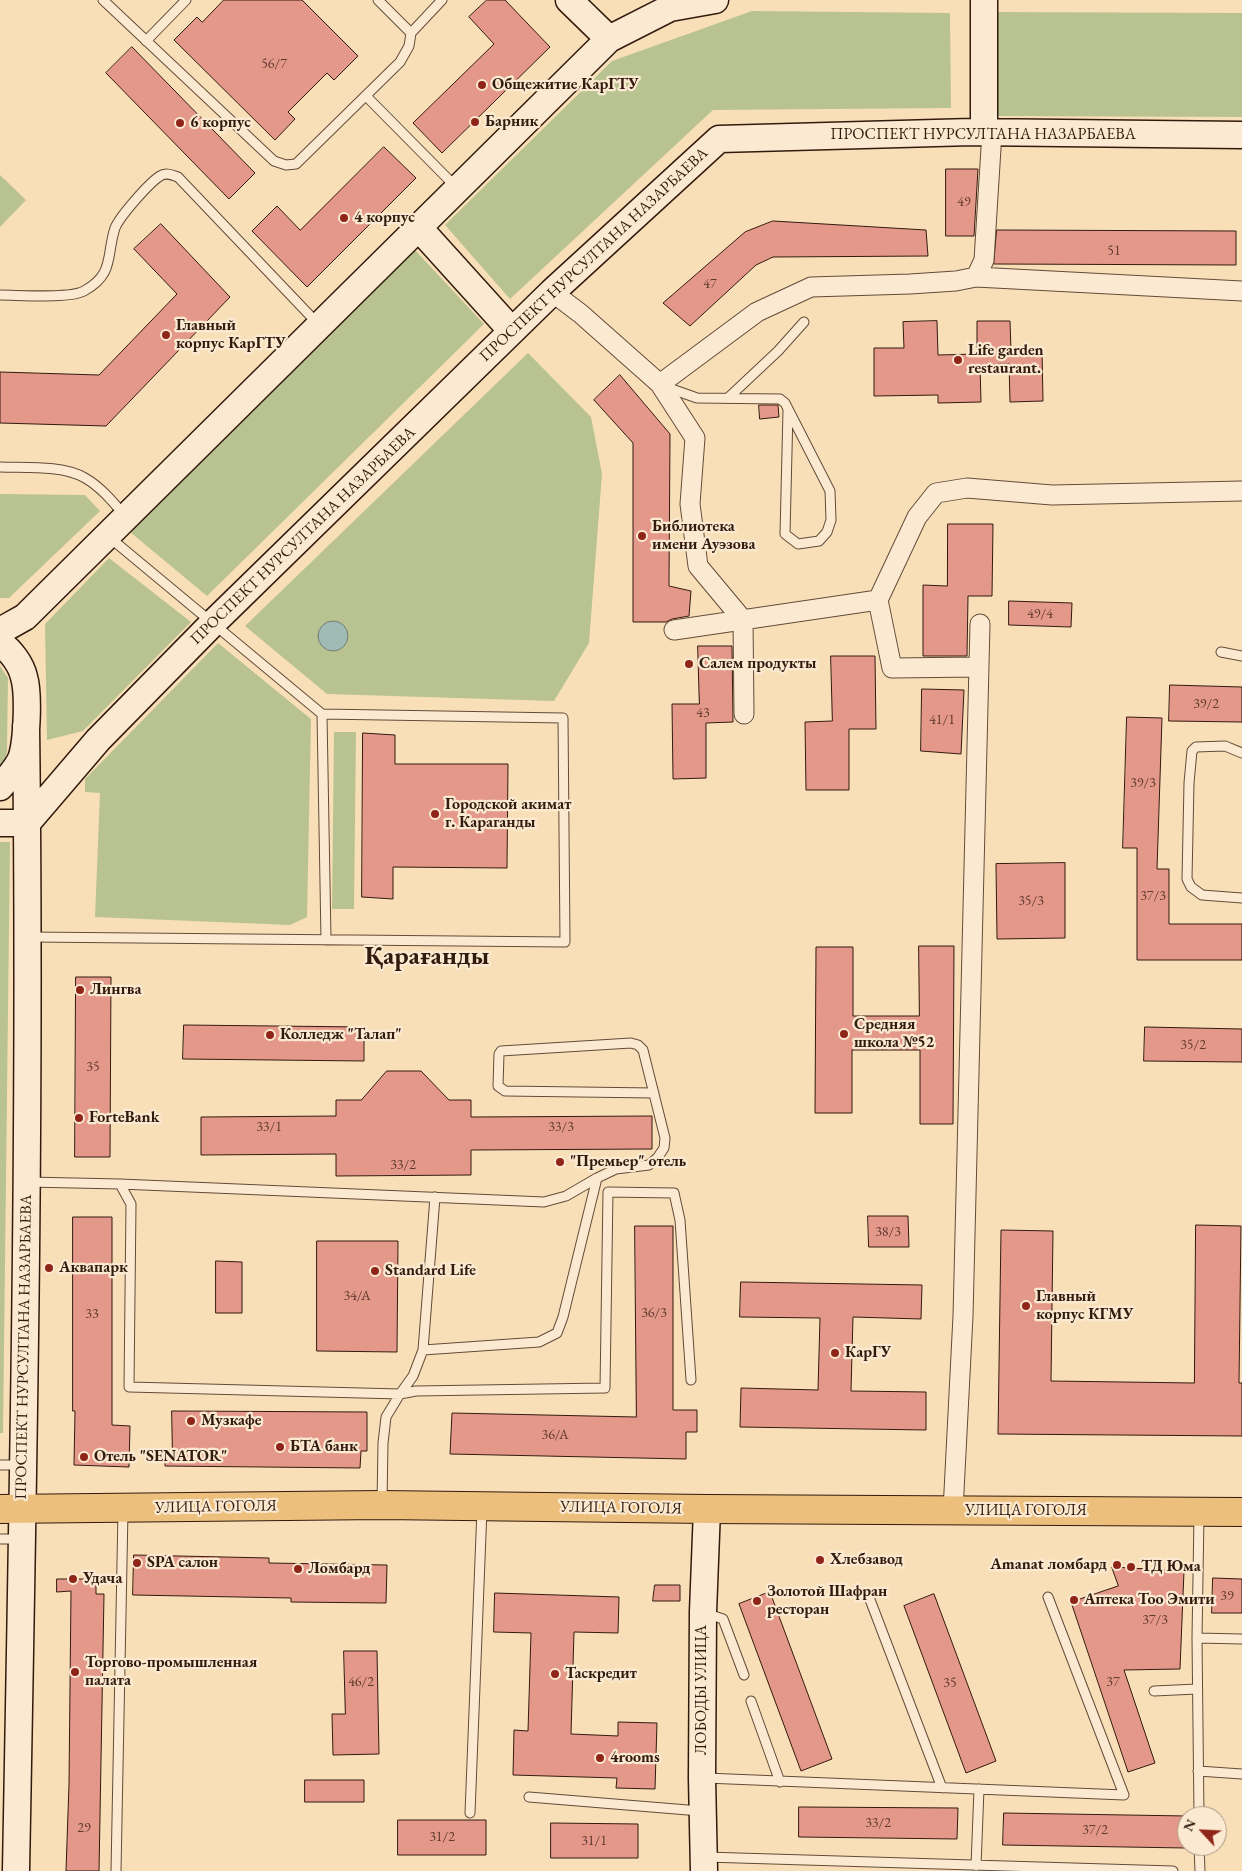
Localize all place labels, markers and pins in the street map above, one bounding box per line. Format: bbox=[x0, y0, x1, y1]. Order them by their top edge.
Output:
place label: Общежитие КарГТУ bbox=[492, 75, 639, 95]
marker: Общежитие КарГТУ bbox=[476, 79, 488, 91]
place label: Барник bbox=[485, 112, 538, 132]
place label: 6 корпус bbox=[190, 113, 251, 133]
marker: Барник bbox=[469, 116, 481, 128]
marker: 6 корпус bbox=[174, 117, 186, 129]
place label: 4 корпус bbox=[354, 208, 415, 228]
marker: 4 корпус bbox=[338, 212, 350, 224]
place label: Главный корпус КарГТУ bbox=[176, 316, 286, 354]
marker: Главный корпус КарГТУ bbox=[160, 329, 172, 341]
place label: Life garden restaurant. bbox=[968, 341, 1044, 379]
marker: Life garden restaurant. bbox=[952, 354, 964, 366]
place label: Библиотека имени Ауэзова bbox=[652, 517, 756, 555]
marker: Библиотека имени Ауэзова bbox=[636, 530, 648, 542]
place label: Салем продукты bbox=[699, 654, 816, 674]
marker: Салем продукты bbox=[683, 658, 695, 670]
place label: Городской акимат г. Караганды bbox=[445, 795, 571, 833]
marker: Городской акимат г. Караганды bbox=[429, 808, 441, 820]
place label: Лингва bbox=[90, 980, 142, 1000]
marker: Лингва bbox=[74, 984, 86, 996]
place label: Средняя школа №52 bbox=[854, 1015, 934, 1053]
place label: Колледж "Талап" bbox=[280, 1025, 402, 1045]
marker: Средняя школа №52 bbox=[838, 1028, 850, 1040]
marker: Колледж "Талап" bbox=[264, 1029, 276, 1041]
place label: ForteBank bbox=[89, 1108, 159, 1128]
marker: ForteBank bbox=[73, 1112, 85, 1124]
place label: "Премьер" отель bbox=[570, 1152, 686, 1172]
marker: "Премьер" отель bbox=[554, 1156, 566, 1168]
place label: Аквапарк bbox=[59, 1258, 128, 1278]
place label: Standard Life bbox=[385, 1261, 476, 1281]
marker: Аквапарк bbox=[43, 1262, 55, 1274]
marker: Standard Life bbox=[369, 1265, 381, 1277]
place label: Главный корпус КГМУ bbox=[1036, 1287, 1133, 1325]
marker: Главный корпус КГМУ bbox=[1020, 1300, 1032, 1312]
place label: КарГУ bbox=[845, 1343, 891, 1363]
marker: КарГУ bbox=[829, 1347, 841, 1359]
place label: Музкафе bbox=[201, 1411, 261, 1431]
marker: Музкафе bbox=[185, 1415, 197, 1427]
place label: БТА банк bbox=[290, 1437, 358, 1457]
marker: БТА банк bbox=[274, 1441, 286, 1453]
place label: Отель "SENATOR" bbox=[94, 1447, 227, 1467]
marker: Отель "SENATOR" bbox=[78, 1451, 90, 1463]
place label: Хлебзавод bbox=[830, 1550, 903, 1570]
place label: SPA салон bbox=[147, 1553, 218, 1573]
marker: Хлебзавод bbox=[814, 1554, 826, 1566]
place label: Amanat ломбард bbox=[990, 1555, 1107, 1575]
marker: SPA салон bbox=[131, 1557, 143, 1569]
place label: ТД Юма bbox=[1141, 1557, 1201, 1577]
place label: Ломбард bbox=[308, 1559, 370, 1579]
marker: Amanat ломбард bbox=[1111, 1559, 1123, 1571]
marker: ТД Юма bbox=[1125, 1561, 1137, 1573]
marker: Ломбард bbox=[292, 1563, 304, 1575]
place label: Удача bbox=[83, 1569, 122, 1589]
marker: Удача bbox=[67, 1573, 79, 1585]
place label: Золотой Шафран ресторан bbox=[767, 1582, 887, 1620]
place label: Аптека Тоо Эмити bbox=[1084, 1590, 1215, 1610]
marker: Аптека Тоо Эмити bbox=[1068, 1594, 1080, 1606]
marker: Золотой Шафран ресторан bbox=[751, 1595, 763, 1607]
place label: Торгово-промышленная палата bbox=[85, 1653, 257, 1691]
place label: Таскредит bbox=[565, 1664, 637, 1684]
marker: Торгово-промышленная палата bbox=[69, 1666, 81, 1678]
marker: Таскредит bbox=[549, 1668, 561, 1680]
place label: 4rooms bbox=[610, 1748, 660, 1768]
marker: 4rooms bbox=[594, 1752, 606, 1764]

